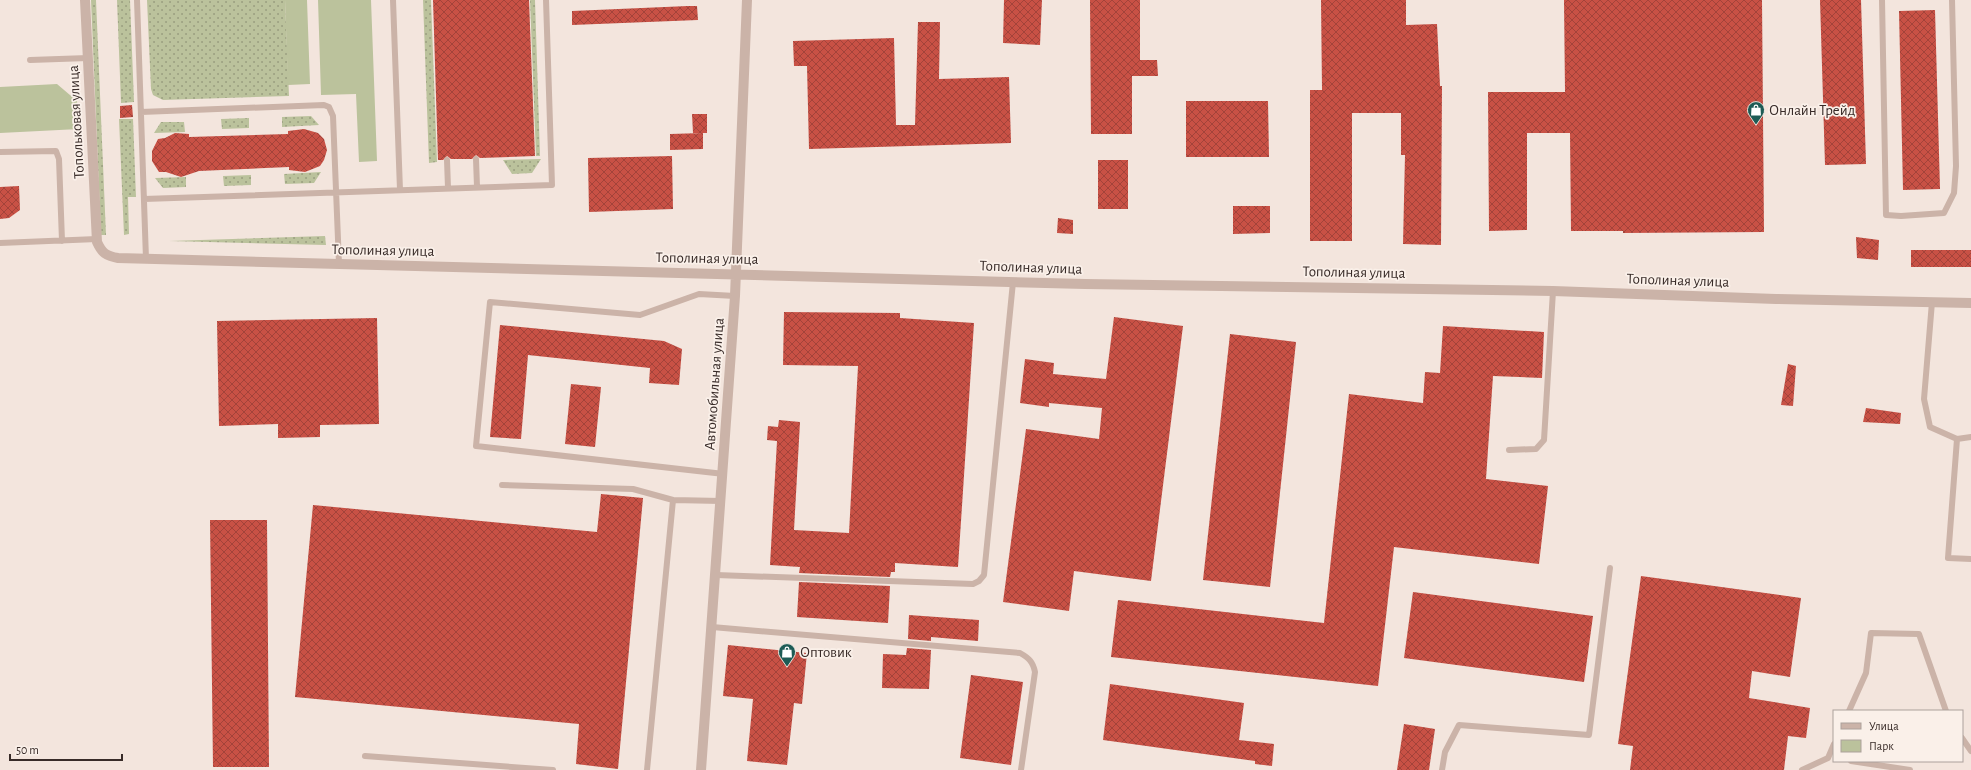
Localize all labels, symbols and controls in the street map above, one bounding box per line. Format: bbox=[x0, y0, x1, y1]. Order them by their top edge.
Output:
street label: Топольковая улица bbox=[66, 65, 87, 179]
shop icon: Онлайн Трейд bbox=[1746, 100, 1766, 125]
place label: Онлайн Трейд bbox=[1769, 103, 1855, 118]
street label: Тополиная улица bbox=[332, 242, 435, 259]
street label: Тополиная улица bbox=[656, 250, 759, 267]
street label: Тополиная улица bbox=[979, 258, 1083, 277]
street label: Тополиная улица bbox=[1303, 264, 1406, 281]
street label: Тополиная улица bbox=[1626, 271, 1730, 290]
street label: Автомобильная улица bbox=[702, 317, 727, 451]
shop icon: Оптовик bbox=[777, 642, 797, 667]
place label: Оптовик bbox=[800, 645, 852, 660]
legend bbox=[1833, 710, 1963, 762]
text: Улица bbox=[1869, 720, 1899, 732]
scale bar bbox=[10, 736, 122, 762]
text: Парк bbox=[1869, 740, 1894, 752]
text: 50 m bbox=[16, 744, 39, 756]

